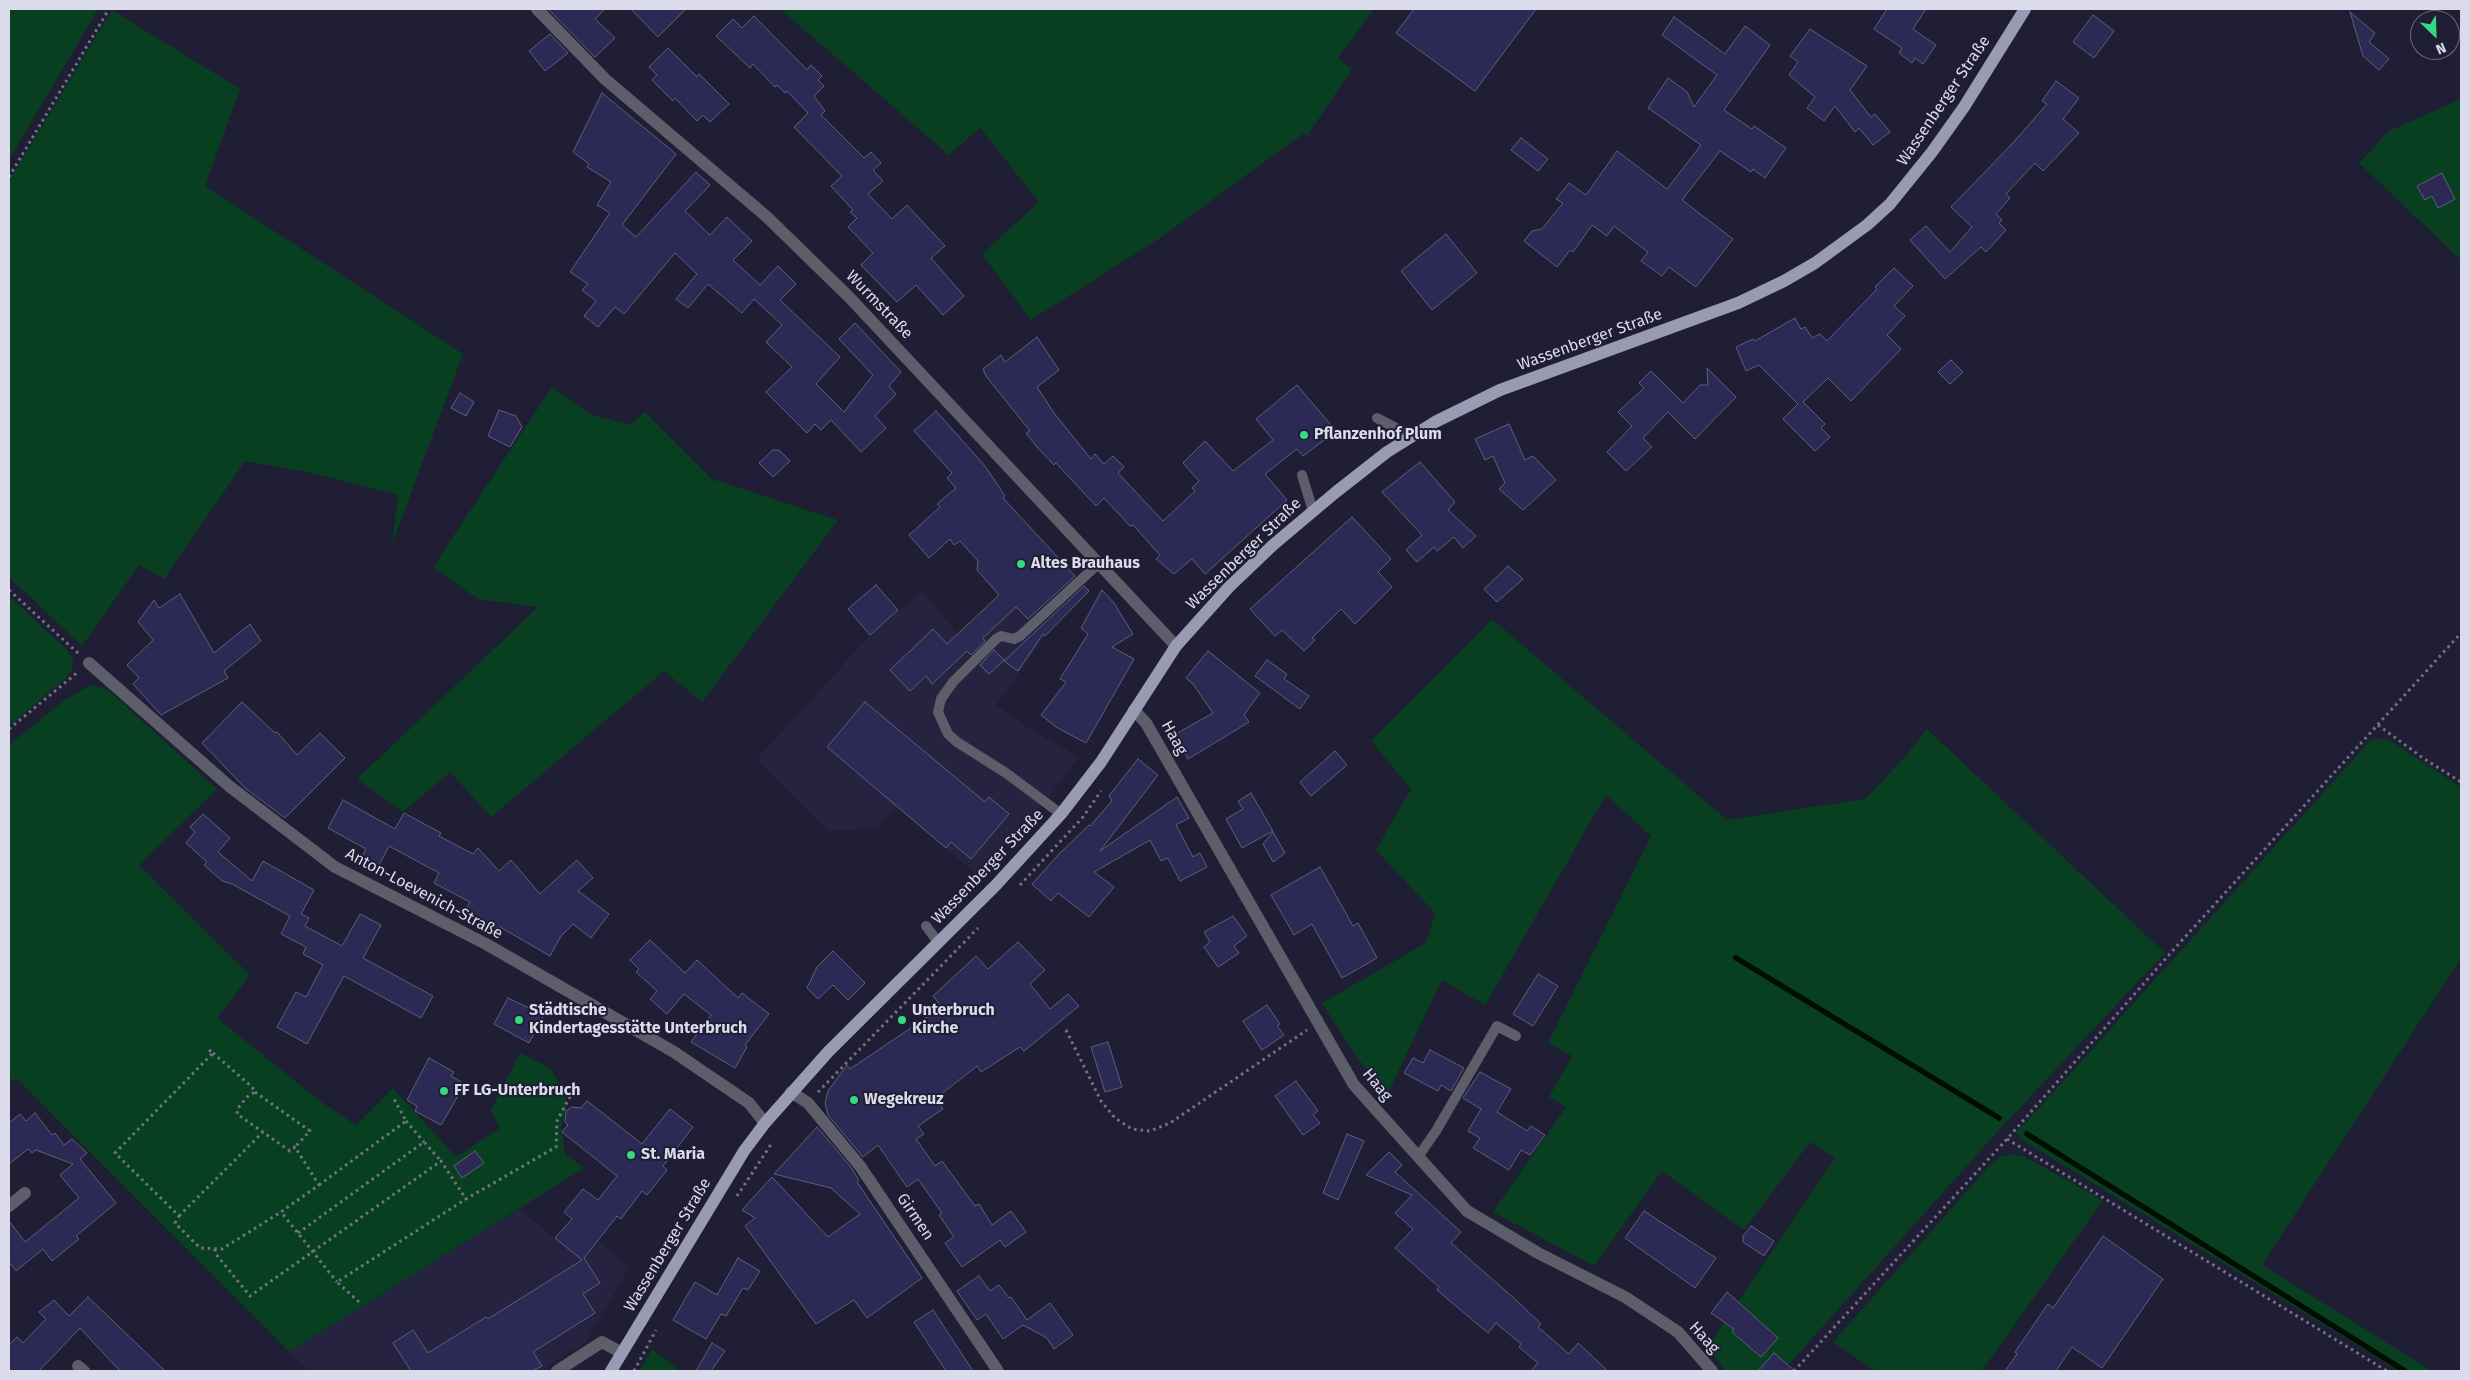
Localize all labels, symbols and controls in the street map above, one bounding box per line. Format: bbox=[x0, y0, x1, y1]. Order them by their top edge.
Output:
north arrow bbox=[2410, 10, 2460, 60]
street label: Wassenberger Straße bbox=[1893, 32, 1995, 170]
text: N bbox=[2433, 39, 2449, 58]
street label: Wurmstraße bbox=[842, 267, 916, 343]
street label: Wassenberger Straße bbox=[1515, 305, 1665, 375]
place label: Pflanzenhof Plum bbox=[1314, 425, 1442, 445]
marker: Pflanzenhof Plum bbox=[1298, 429, 1310, 441]
street label: Wassenberger Straße bbox=[1182, 494, 1306, 614]
place label: Altes Brauhaus bbox=[1031, 554, 1140, 574]
marker: Altes Brauhaus bbox=[1015, 558, 1027, 570]
street label: Haag bbox=[1157, 717, 1191, 759]
street label: Wassenberger Straße bbox=[928, 805, 1048, 929]
street label: Anton-Loevenich-Straße bbox=[342, 844, 506, 944]
place label: Städtische Kindertagesstätte Unterbruch bbox=[529, 1001, 747, 1039]
place label: Unterbruch Kirche bbox=[912, 1001, 995, 1039]
marker: Städtische Kindertagesstätte Unterbruch bbox=[513, 1014, 525, 1026]
marker: Unterbruch Kirche bbox=[896, 1014, 908, 1026]
street label: Haag bbox=[1358, 1065, 1396, 1105]
place label: FF LG-Unterbruch bbox=[454, 1081, 581, 1101]
marker: FF LG-Unterbruch bbox=[438, 1085, 450, 1097]
place label: Wegekreuz bbox=[864, 1090, 944, 1110]
marker: Wegekreuz bbox=[848, 1094, 860, 1106]
place label: St. Maria bbox=[641, 1145, 705, 1165]
marker: St. Maria bbox=[625, 1149, 637, 1161]
street label: Wassenberger Straße bbox=[620, 1175, 716, 1315]
street label: Girmen bbox=[892, 1190, 938, 1244]
street label: Haag bbox=[1685, 1318, 1723, 1358]

